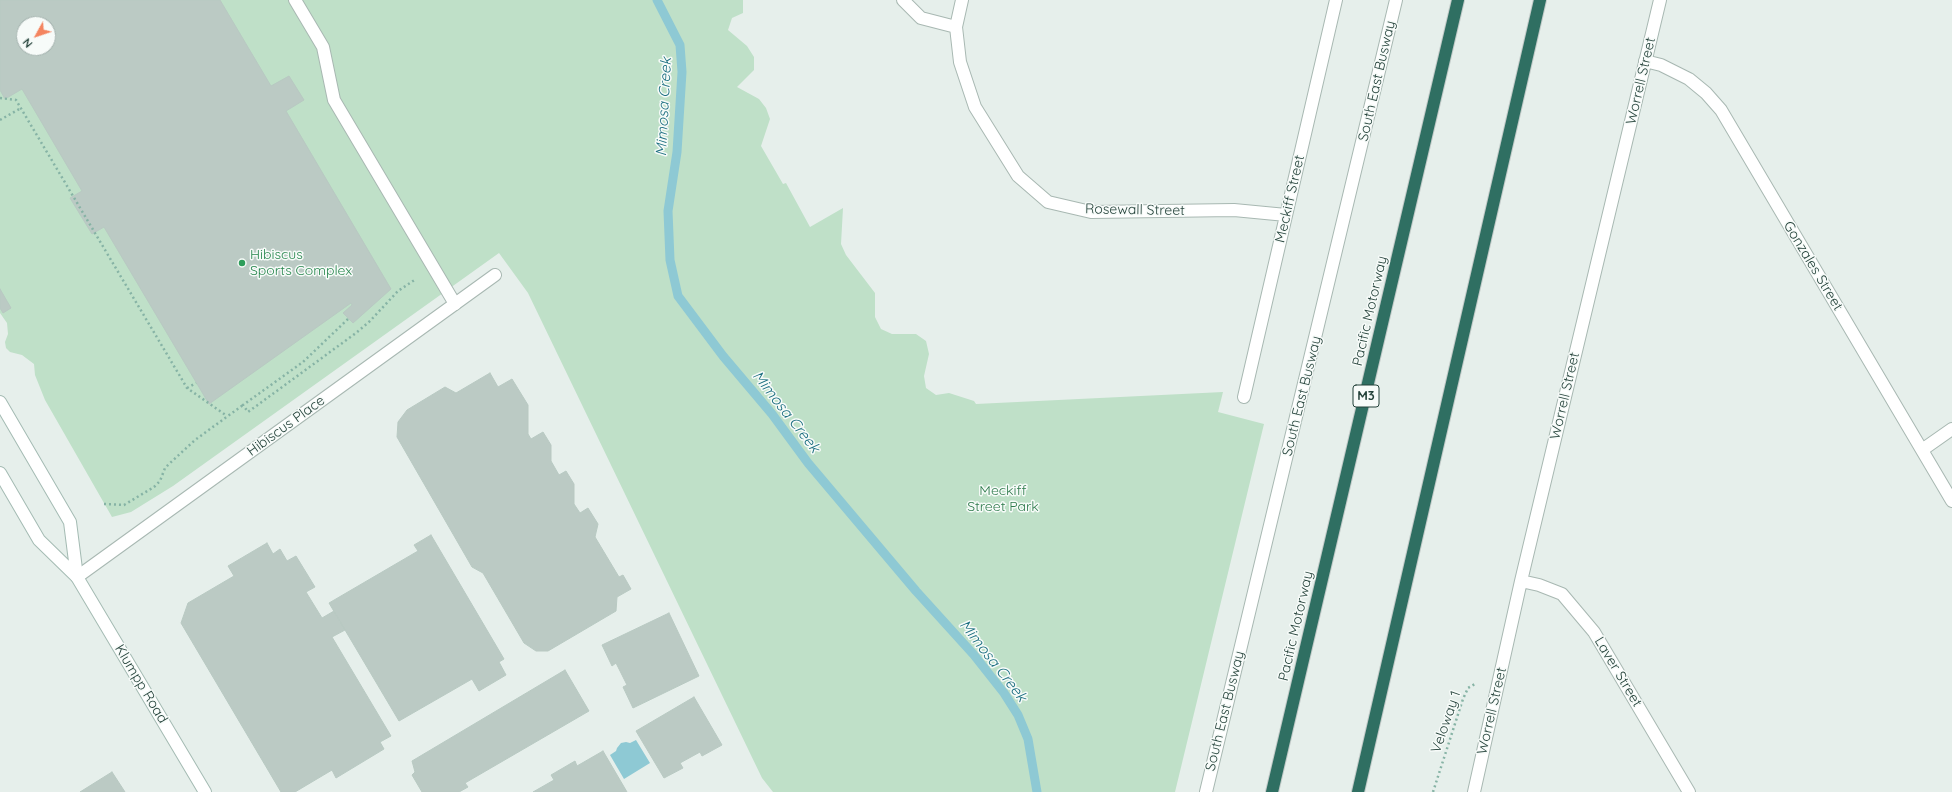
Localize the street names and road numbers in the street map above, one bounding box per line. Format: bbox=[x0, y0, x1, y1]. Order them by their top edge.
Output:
street label: South East Busway bbox=[1355, 19, 1399, 143]
street label: Worrell Street bbox=[1623, 36, 1659, 126]
street label: Meckiff Street bbox=[1272, 154, 1308, 244]
street label: Rosewall Street bbox=[1085, 201, 1185, 219]
street label: Gonzales Street bbox=[1780, 218, 1846, 314]
street label: Pacific Motorway bbox=[1349, 254, 1391, 368]
street label: South East Busway bbox=[1279, 334, 1325, 458]
street label: Worrell Street bbox=[1547, 351, 1583, 441]
road number: M3 bbox=[1353, 385, 1379, 407]
street label: Hibiscus Place bbox=[244, 392, 328, 460]
street label: Pacific Motorway bbox=[1275, 569, 1317, 683]
street label: Laver Street bbox=[1591, 634, 1645, 710]
street label: Klumpp Road bbox=[111, 642, 171, 726]
street label: South East Busway bbox=[1202, 649, 1248, 773]
street label: Worrell Street bbox=[1474, 666, 1510, 756]
street label: Veloway 1 bbox=[1428, 689, 1464, 755]

